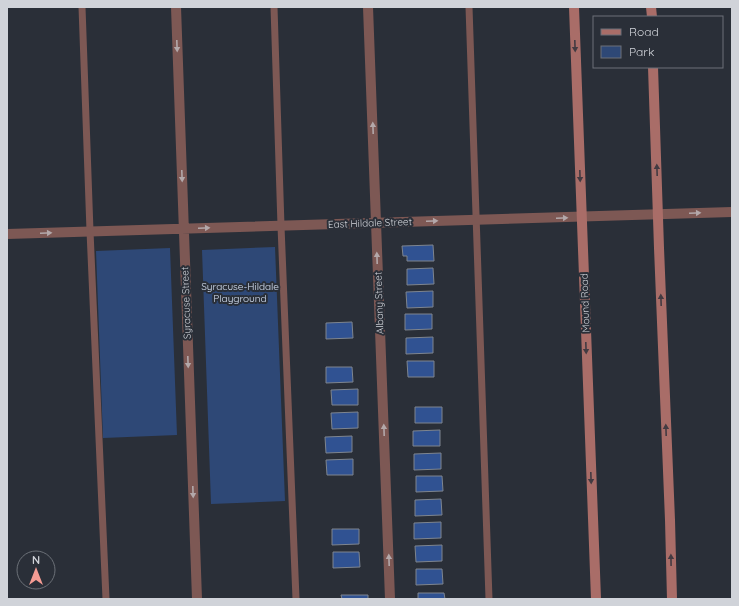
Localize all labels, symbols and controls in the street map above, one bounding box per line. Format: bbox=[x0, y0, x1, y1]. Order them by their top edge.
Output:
legend bbox=[593, 16, 723, 68]
text: Road bbox=[629, 24, 659, 39]
one-way arrow bbox=[174, 40, 181, 52]
one-way arrow bbox=[572, 40, 579, 52]
text: Park bbox=[629, 44, 654, 59]
one-way arrow bbox=[370, 121, 376, 134]
one-way arrow bbox=[653, 164, 660, 176]
one-way arrow bbox=[179, 170, 185, 183]
one-way arrow bbox=[577, 170, 583, 183]
one-way arrow bbox=[689, 210, 701, 217]
one-way arrow bbox=[556, 214, 568, 221]
street label: East Hildale Street bbox=[328, 215, 413, 231]
one-way arrow bbox=[426, 218, 438, 225]
one-way arrow bbox=[198, 225, 211, 231]
one-way arrow bbox=[40, 229, 52, 236]
one-way arrow bbox=[374, 252, 381, 264]
street label: Syracuse Street bbox=[178, 266, 194, 339]
street label: Albany Street bbox=[371, 271, 387, 334]
street label: Mound Road bbox=[577, 273, 593, 333]
park label: Syracuse-Hildale Playground bbox=[201, 280, 279, 305]
one-way arrow bbox=[658, 293, 664, 306]
one-way arrow bbox=[583, 342, 590, 354]
one-way arrow bbox=[185, 356, 192, 368]
one-way arrow bbox=[381, 423, 387, 436]
one-way arrow bbox=[663, 423, 669, 436]
one-way arrow bbox=[588, 472, 594, 485]
one-way arrow bbox=[190, 486, 196, 499]
north arrow bbox=[16, 550, 56, 590]
text: N bbox=[32, 553, 40, 567]
one-way arrow bbox=[668, 553, 674, 566]
one-way arrow bbox=[385, 554, 392, 566]

